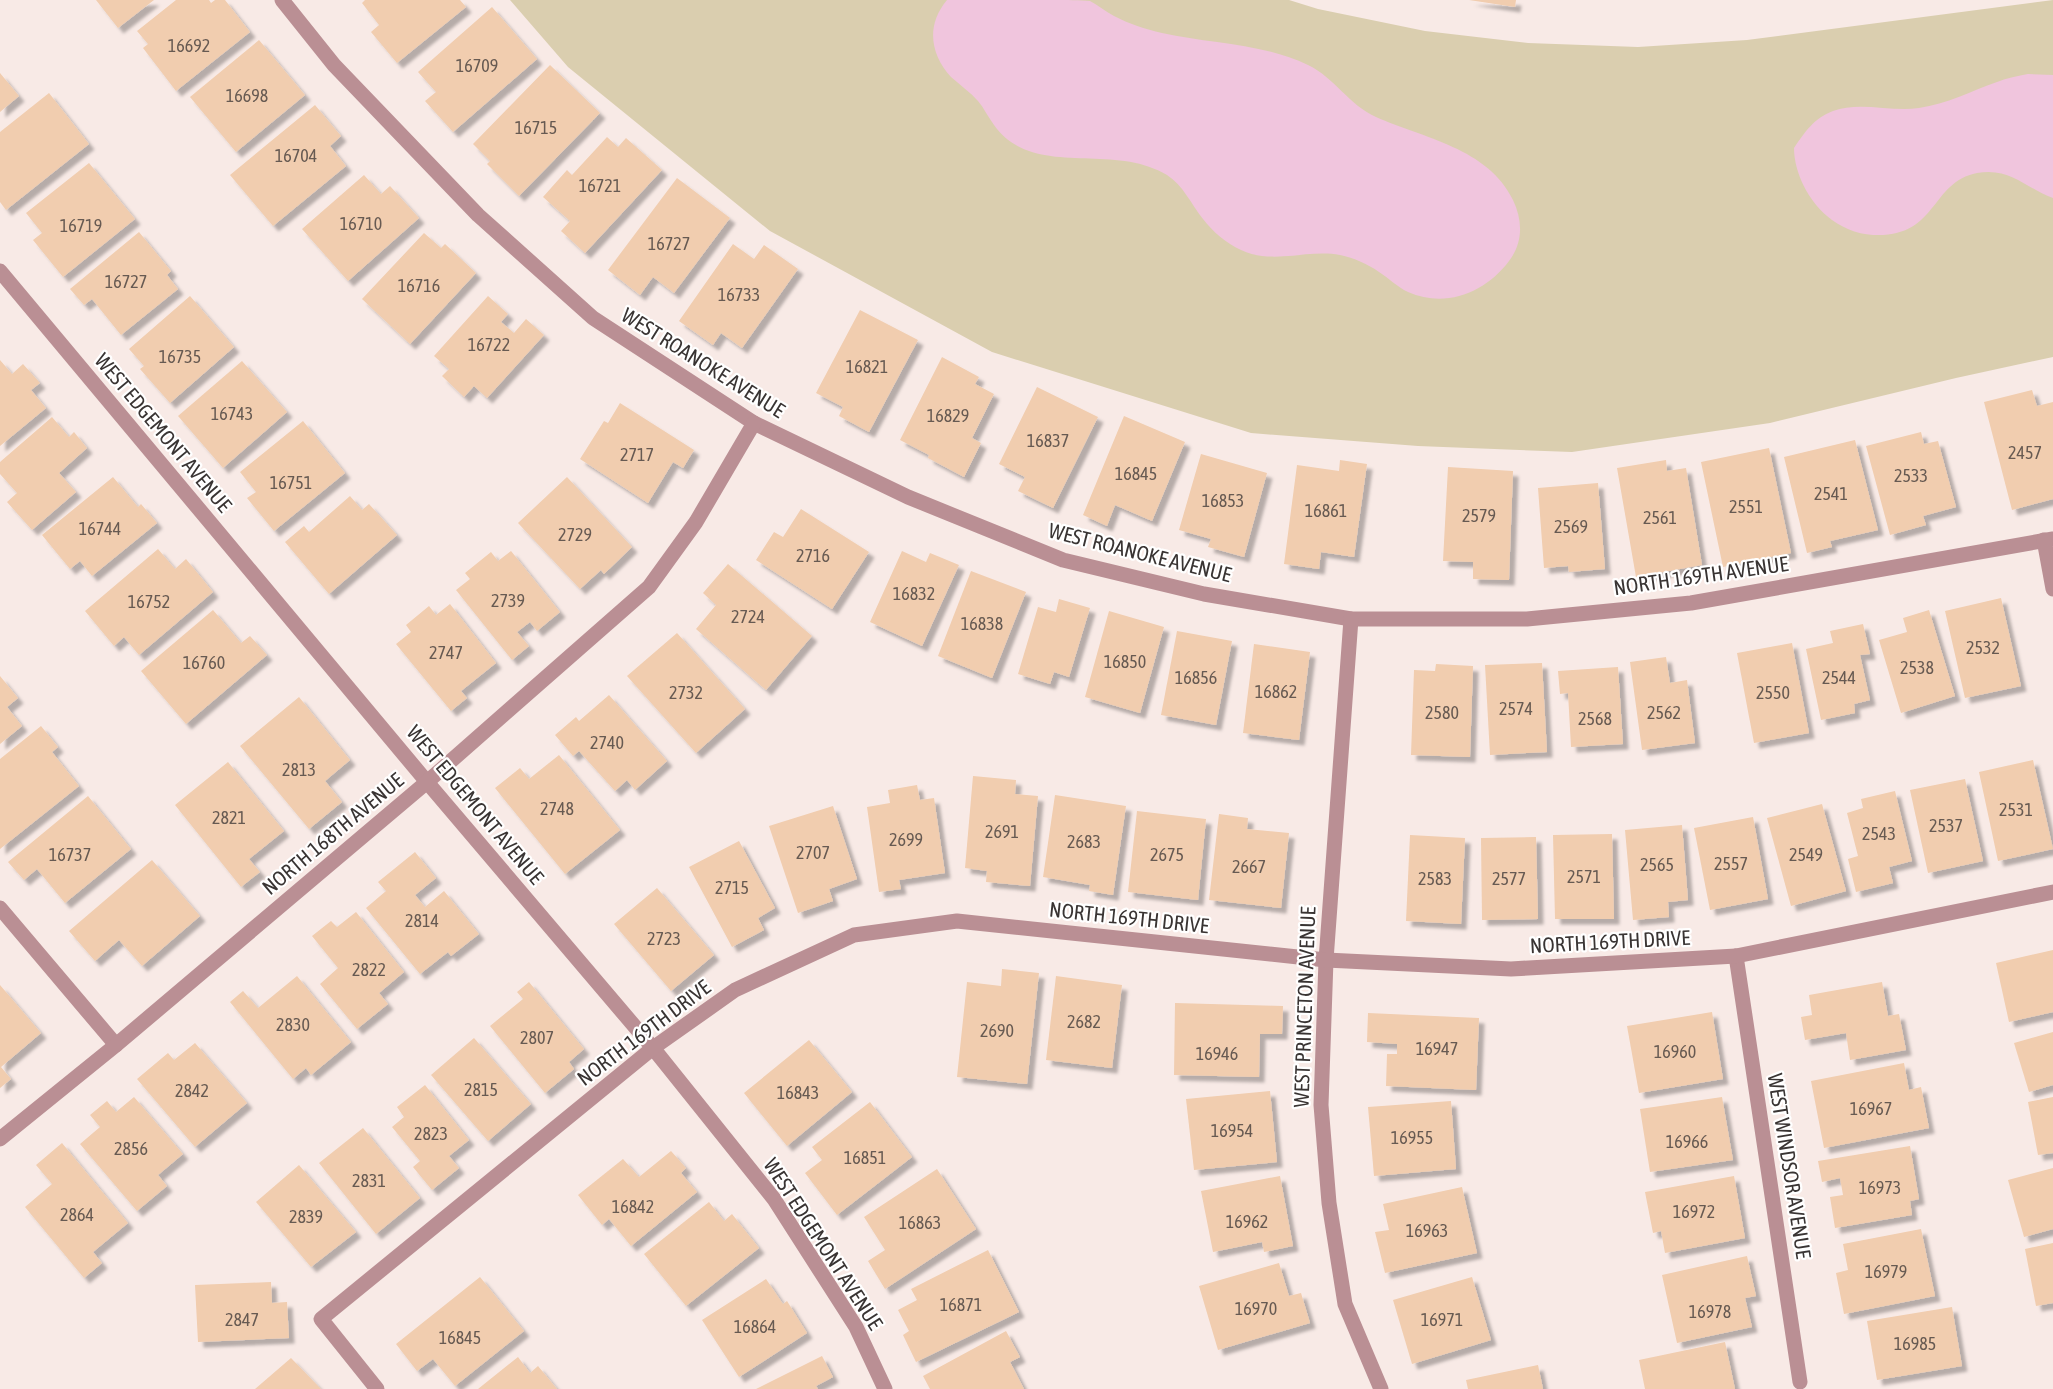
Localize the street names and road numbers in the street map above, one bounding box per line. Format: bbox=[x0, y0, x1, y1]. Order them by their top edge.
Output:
street label: WEST ROANOKE AVENUE bbox=[618, 302, 789, 422]
street label: WEST EDGEMONT AVENUE bbox=[90, 348, 237, 517]
street label: WEST ROANOKE AVENUE bbox=[1046, 518, 1234, 586]
street label: NORTH 169TH AVENUE bbox=[1612, 551, 1790, 599]
street label: WEST EDGEMONT AVENUE bbox=[402, 720, 549, 889]
street label: NORTH 168TH AVENUE bbox=[257, 767, 408, 899]
street label: NORTH 169TH DRIVE bbox=[1048, 897, 1210, 937]
street label: WEST PRINCETON AVENUE bbox=[1288, 906, 1320, 1108]
street label: NORTH 169TH DRIVE bbox=[1529, 925, 1691, 957]
street label: NORTH 169TH DRIVE bbox=[572, 974, 715, 1090]
street label: WEST WINDSOR AVENUE bbox=[1764, 1072, 1816, 1260]
street label: WEST EDGEMONT AVENUE bbox=[759, 1153, 888, 1334]

